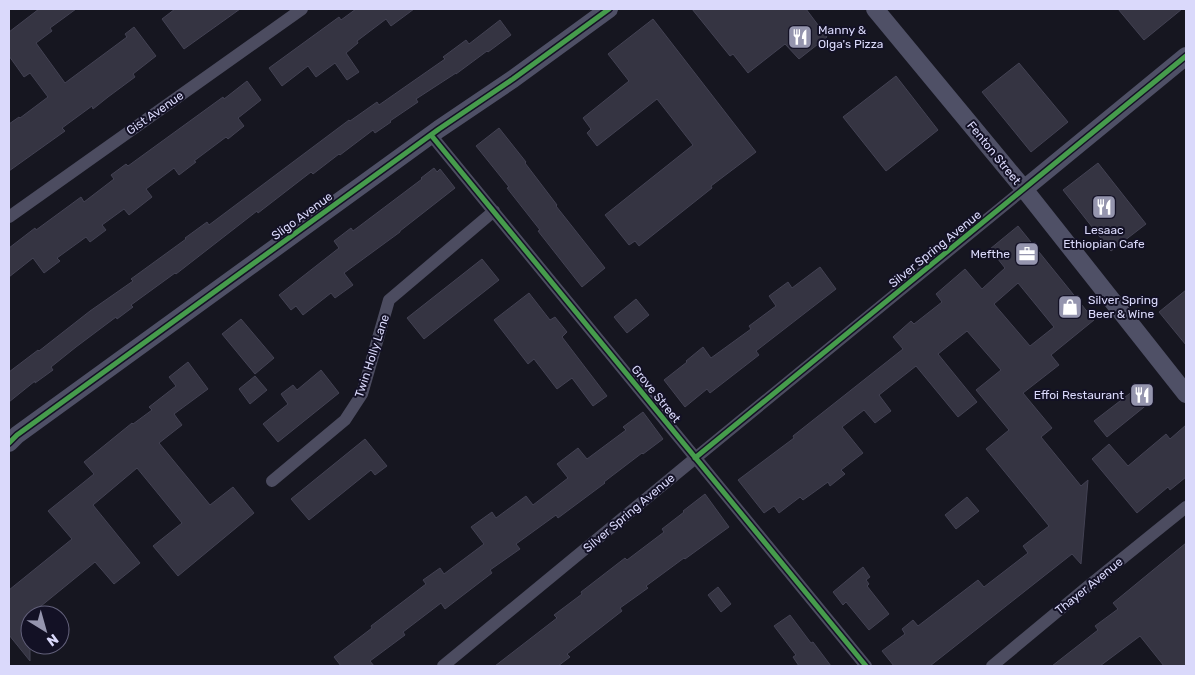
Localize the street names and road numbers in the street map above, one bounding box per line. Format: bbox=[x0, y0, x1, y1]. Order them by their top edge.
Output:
street label: Gist Avenue bbox=[124, 88, 186, 138]
street label: Fenton Street bbox=[964, 119, 1024, 188]
street label: Sligo Avenue bbox=[269, 189, 335, 243]
street label: Silver Spring Avenue bbox=[886, 207, 984, 291]
street label: Twin Holly Lane bbox=[352, 312, 392, 399]
street label: Grove Street bbox=[629, 362, 684, 426]
street label: Silver Spring Avenue bbox=[581, 471, 678, 555]
street label: Thayer Avenue bbox=[1053, 554, 1126, 617]

